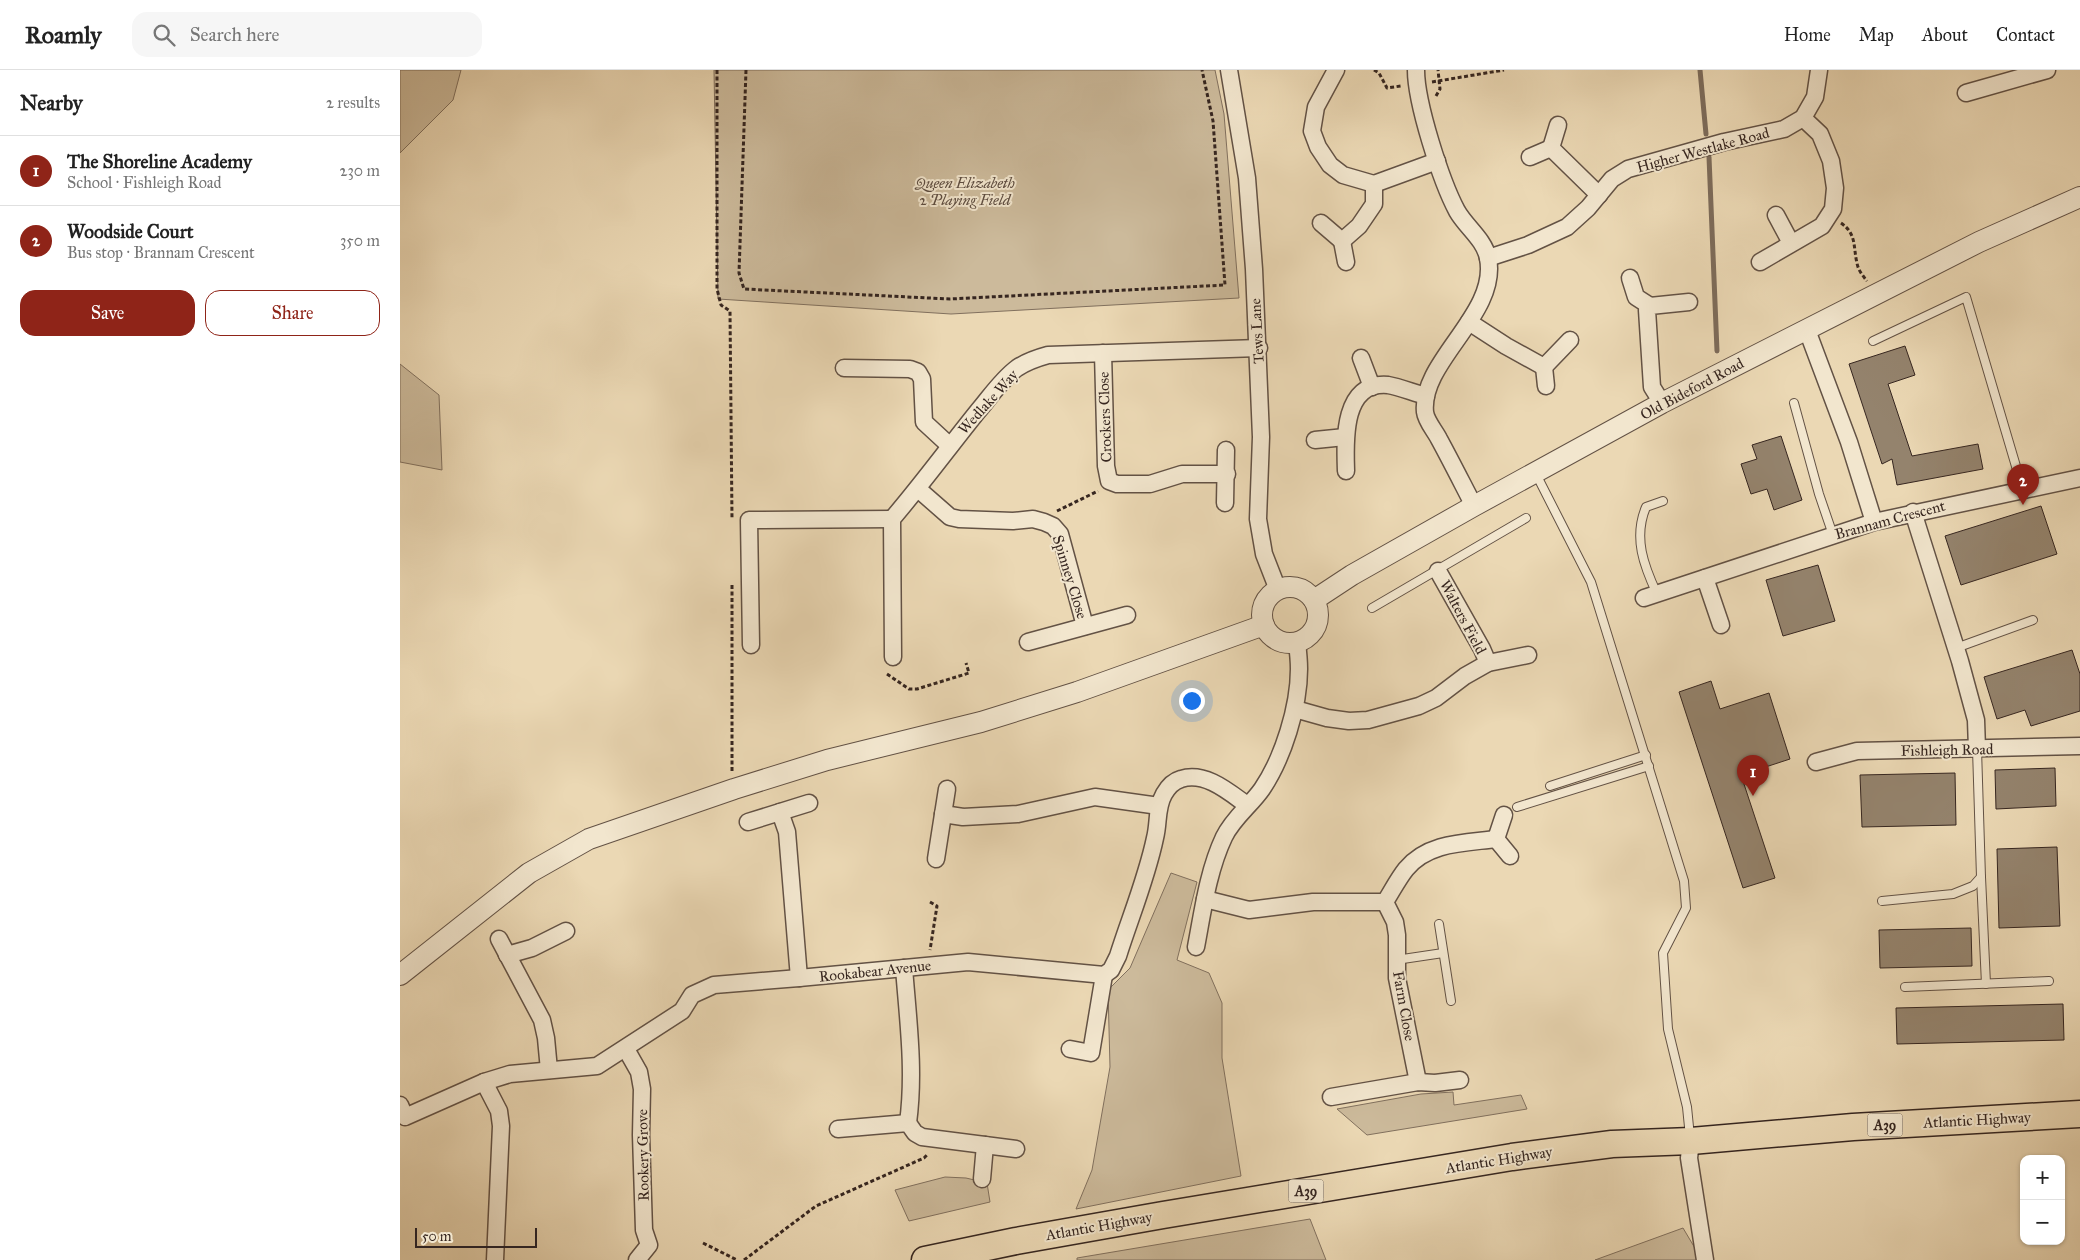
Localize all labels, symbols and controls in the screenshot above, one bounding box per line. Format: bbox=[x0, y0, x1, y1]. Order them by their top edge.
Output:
search box bbox=[132, 12, 482, 57]
text: Roamly bbox=[25, 20, 102, 50]
icon: search bbox=[150, 21, 178, 49]
text: Search here bbox=[190, 23, 280, 46]
text: Home bbox=[1784, 24, 1831, 46]
text: Map bbox=[1859, 24, 1894, 46]
text: About bbox=[1922, 24, 1968, 46]
text: Contact bbox=[1996, 24, 2055, 46]
text: Nearby bbox=[20, 90, 83, 116]
text: 2 results bbox=[326, 93, 380, 112]
street label: Higher Westlake Road bbox=[1635, 123, 1772, 176]
text: The Shoreline Academy bbox=[67, 150, 252, 173]
text: 1 bbox=[33, 161, 39, 180]
text: 230 m bbox=[340, 161, 380, 180]
text: School · Fishleigh Road bbox=[67, 173, 222, 192]
park label: Queen Elizabeth 2 Playing Field bbox=[914, 174, 1015, 209]
text: Woodside Court bbox=[67, 220, 194, 243]
text: 2 bbox=[32, 231, 40, 250]
text: 350 m bbox=[340, 231, 380, 250]
text: Bus stop · Brannam Crescent bbox=[67, 243, 255, 262]
button: Save bbox=[20, 290, 195, 336]
button: Share bbox=[205, 290, 380, 336]
street label: Tews Lane bbox=[1246, 298, 1268, 364]
street label: Old Bideford Road bbox=[1637, 354, 1747, 424]
street label: Wedlake Way bbox=[954, 365, 1022, 438]
street label: Crockers Close bbox=[1094, 371, 1116, 463]
pin: 2 bbox=[2007, 464, 2039, 505]
street label: Brannam Crescent bbox=[1833, 496, 1948, 543]
street label: Spinney Close bbox=[1049, 533, 1091, 621]
street label: Walters Field bbox=[1436, 577, 1490, 658]
your location bbox=[1179, 688, 1205, 714]
street label: Fishleigh Road bbox=[1901, 740, 1994, 760]
pin: 1 bbox=[1737, 755, 1769, 796]
street label: Rookabear Avenue bbox=[818, 956, 932, 986]
street label: Farm Close bbox=[1389, 970, 1419, 1042]
street label: Atlantic Highway bbox=[1922, 1108, 2032, 1132]
street label: Rookery Grove bbox=[633, 1109, 653, 1201]
road number: A39 bbox=[1868, 1114, 1902, 1136]
street label: Atlantic Highway bbox=[1443, 1143, 1555, 1177]
map controls bbox=[2020, 1155, 2065, 1245]
button: + bbox=[2020, 1155, 2065, 1200]
road number: A39 bbox=[1288, 1180, 1324, 1202]
button: − bbox=[2020, 1200, 2065, 1245]
street label: Atlantic Highway bbox=[1043, 1208, 1155, 1244]
scale bar bbox=[415, 1225, 538, 1248]
text: 50 m bbox=[422, 1228, 451, 1245]

